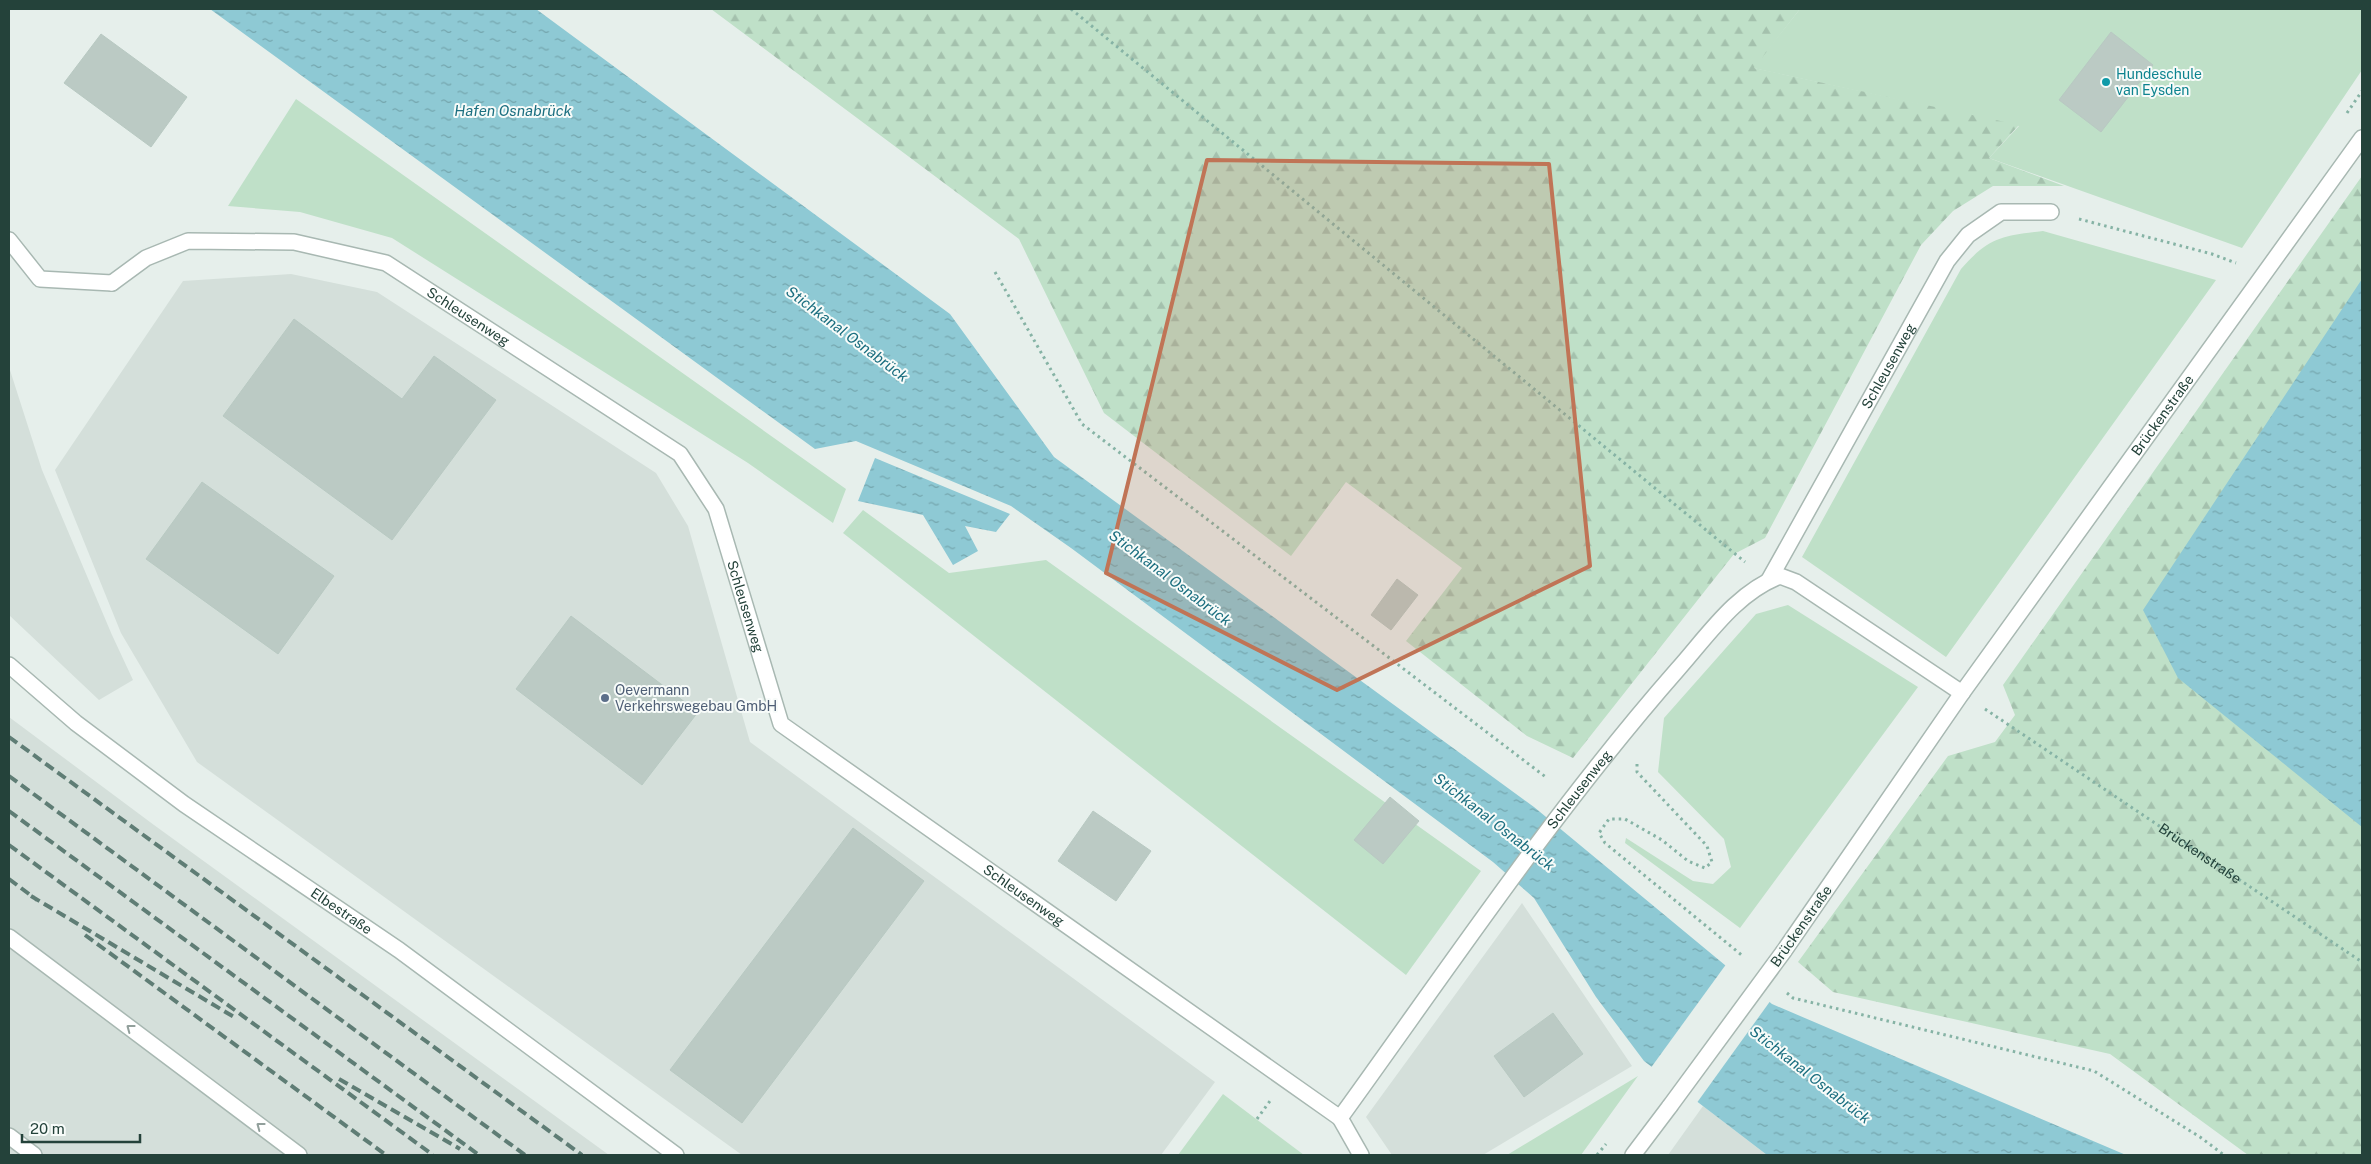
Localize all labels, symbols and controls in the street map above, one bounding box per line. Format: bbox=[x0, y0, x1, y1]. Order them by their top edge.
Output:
place label: Hundeschule van Eysden bbox=[2116, 66, 2202, 98]
marker: Hundeschule van Eysden bbox=[2100, 76, 2112, 88]
water label: Hafen Osnabrück bbox=[454, 102, 573, 119]
water label: Stichkanal Osnabrück bbox=[783, 282, 912, 386]
street label: Schleusenweg bbox=[424, 284, 513, 349]
street label: Schleusenweg bbox=[1858, 320, 1919, 412]
street label: Brückenstraße bbox=[2128, 372, 2197, 459]
water label: Stichkanal Osnabrück bbox=[1106, 526, 1235, 630]
street label: Schleusenweg bbox=[724, 559, 767, 655]
place label: Oevermann Verkehrswegebau GmbH bbox=[615, 682, 777, 714]
marker: Oevermann Verkehrswegebau GmbH bbox=[599, 692, 611, 704]
street label: Schleusenweg bbox=[1544, 747, 1615, 832]
water label: Stichkanal Osnabrück bbox=[1431, 769, 1559, 874]
street label: Brückenstraße bbox=[2156, 820, 2244, 887]
street label: Schleusenweg bbox=[980, 861, 1068, 929]
street label: Brückenstraße bbox=[1767, 882, 1835, 970]
street label: Elbestraße bbox=[308, 885, 375, 937]
water label: Stichkanal Osnabrück bbox=[1747, 1022, 1875, 1127]
one-way arrow bbox=[126, 1025, 136, 1034]
scale bar bbox=[22, 1112, 140, 1144]
text: 20 m bbox=[30, 1120, 65, 1137]
one-way arrow bbox=[256, 1123, 266, 1132]

